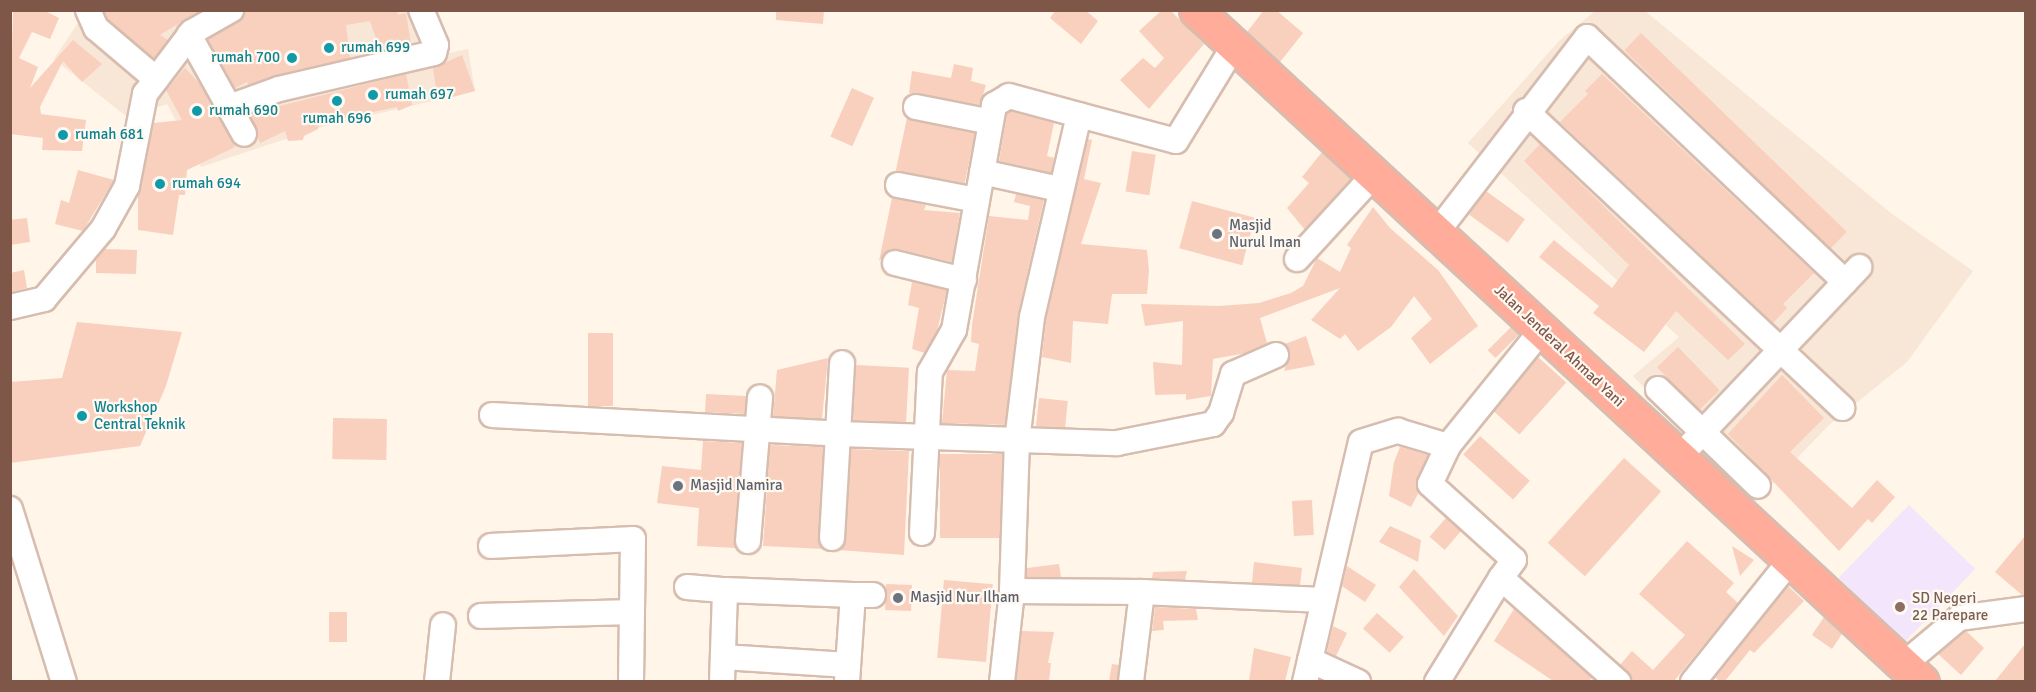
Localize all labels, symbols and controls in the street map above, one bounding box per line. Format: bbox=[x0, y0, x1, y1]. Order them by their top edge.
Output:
place label: rumah 699 bbox=[341, 39, 410, 57]
marker: rumah 699 bbox=[322, 41, 336, 55]
place label: rumah 700 bbox=[211, 49, 280, 67]
marker: rumah 700 bbox=[285, 51, 299, 65]
place label: rumah 697 bbox=[385, 86, 454, 104]
marker: rumah 697 bbox=[366, 88, 380, 102]
marker: rumah 696 bbox=[330, 94, 344, 108]
place label: rumah 690 bbox=[209, 102, 278, 120]
marker: rumah 690 bbox=[190, 104, 204, 118]
place label: rumah 696 bbox=[302, 110, 372, 128]
place label: rumah 681 bbox=[75, 126, 144, 144]
marker: rumah 681 bbox=[56, 128, 70, 142]
place label: rumah 694 bbox=[172, 175, 241, 193]
marker: rumah 694 bbox=[153, 177, 167, 191]
place label: Masjid Nurul Iman bbox=[1229, 216, 1301, 251]
marker: Masjid Nurul Iman bbox=[1210, 227, 1224, 241]
street label: Jalan Jenderal Ahmad Yani bbox=[1490, 281, 1628, 411]
place label: Workshop Central Teknik bbox=[94, 398, 186, 433]
marker: Workshop Central Teknik bbox=[75, 409, 89, 423]
place label: Masjid Namira bbox=[690, 477, 783, 495]
marker: Masjid Namira bbox=[671, 479, 685, 493]
place label: Masjid Nur Ilham bbox=[910, 589, 1020, 607]
place label: SD Negeri 22 Parepare bbox=[1912, 589, 1988, 624]
marker: Masjid Nur Ilham bbox=[891, 591, 905, 605]
marker: SD Negeri 22 Parepare bbox=[1893, 600, 1907, 614]

